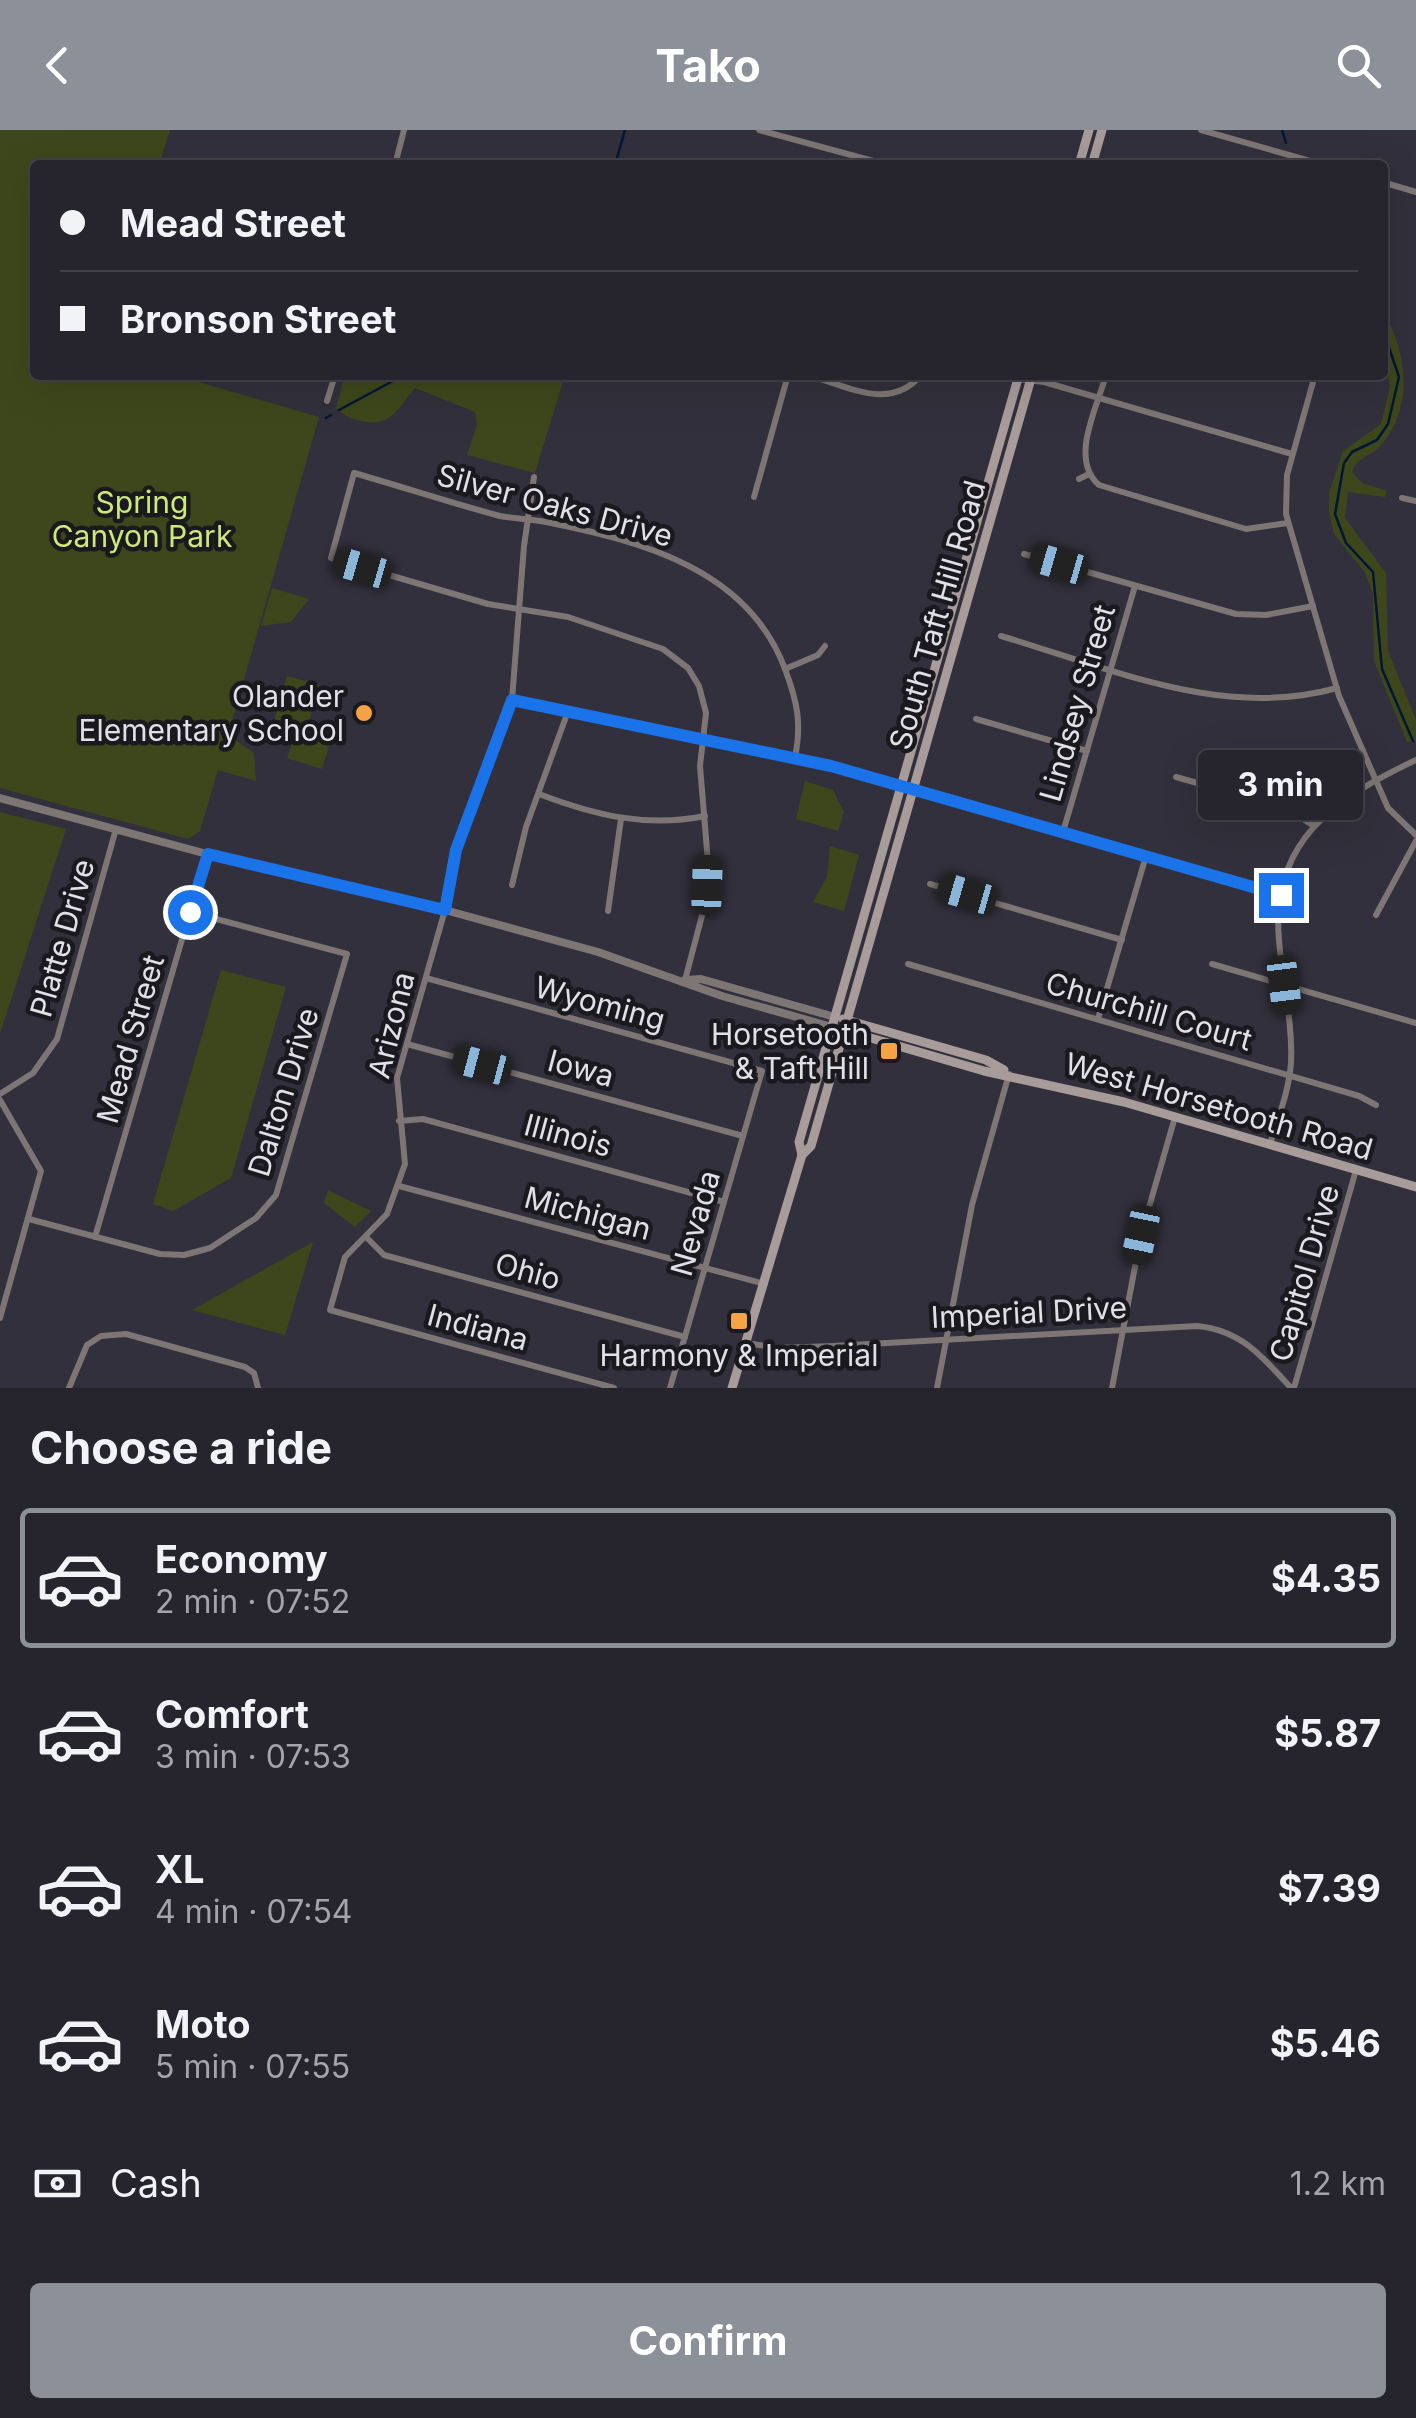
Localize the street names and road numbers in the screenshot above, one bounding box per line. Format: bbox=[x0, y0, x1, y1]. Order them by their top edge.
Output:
street label: Silver Oaks Drive bbox=[433, 456, 677, 554]
street label: South Taft Hill Road bbox=[881, 476, 993, 754]
street label: Lindsey Street bbox=[1032, 600, 1122, 806]
street label: Platte Drive bbox=[22, 855, 102, 1021]
street label: Mead Street bbox=[89, 951, 171, 1127]
street label: Churchill Court bbox=[1042, 964, 1256, 1058]
street label: Arizona bbox=[360, 968, 422, 1082]
street label: Wyoming bbox=[531, 968, 669, 1038]
street label: Dalton Drive bbox=[240, 1003, 326, 1181]
street label: Iowa bbox=[544, 1042, 618, 1094]
street label: West Horsetooth Road bbox=[1061, 1045, 1377, 1167]
street label: Illinois bbox=[521, 1106, 615, 1164]
street label: Nevada bbox=[663, 1166, 727, 1280]
street label: Michigan bbox=[521, 1179, 655, 1247]
street label: Capitol Drive bbox=[1262, 1181, 1346, 1365]
street label: Ohio bbox=[491, 1245, 565, 1297]
street label: Imperial Drive bbox=[930, 1289, 1128, 1335]
street label: Indiana bbox=[424, 1296, 532, 1358]

